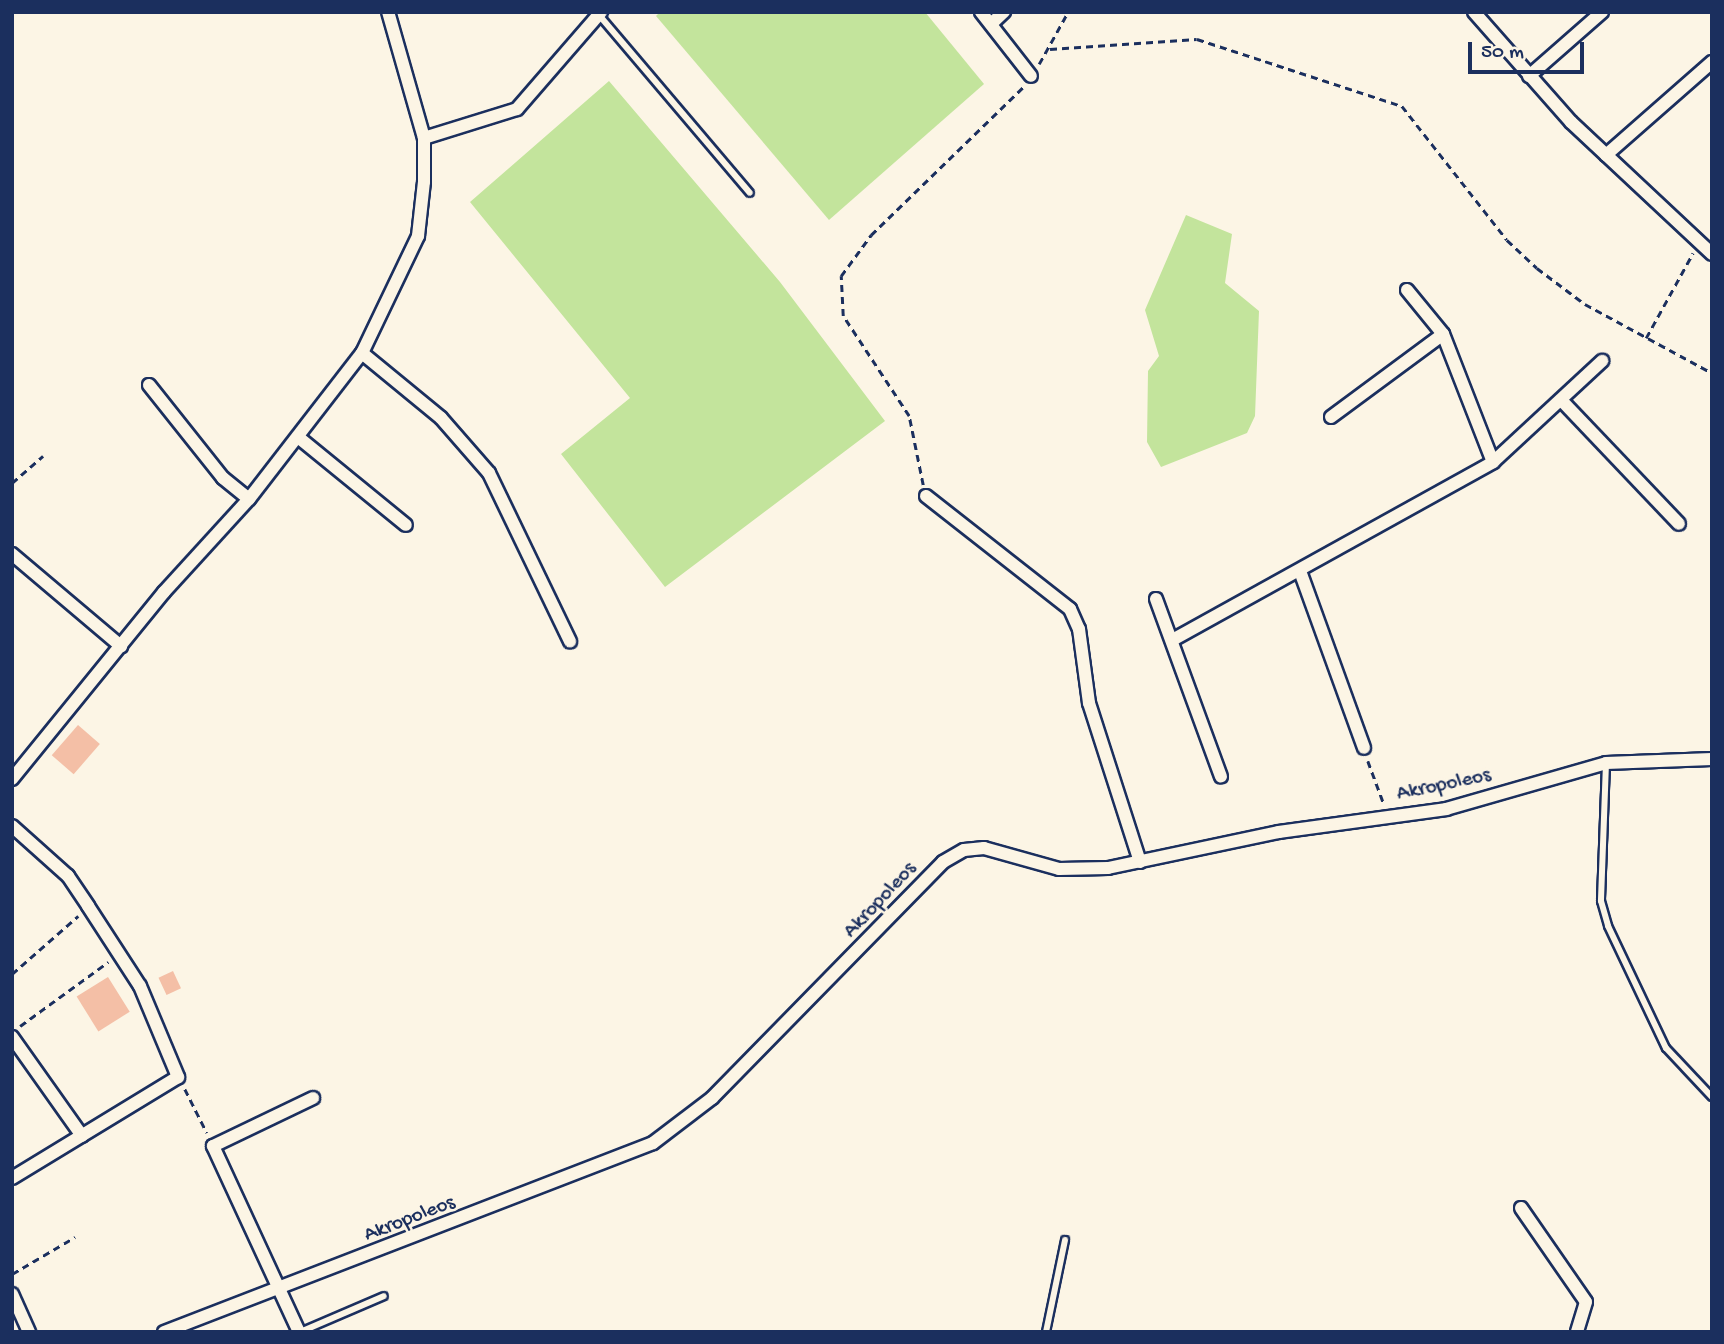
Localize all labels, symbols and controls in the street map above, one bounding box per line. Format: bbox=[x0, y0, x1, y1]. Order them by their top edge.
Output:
scale bar bbox=[1472, 28, 1588, 72]
text: 50 m bbox=[1481, 41, 1524, 66]
street label: Akropoleos bbox=[1395, 764, 1493, 808]
street label: Akropoleos bbox=[839, 858, 923, 944]
street label: Akropoleos bbox=[361, 1191, 459, 1249]

